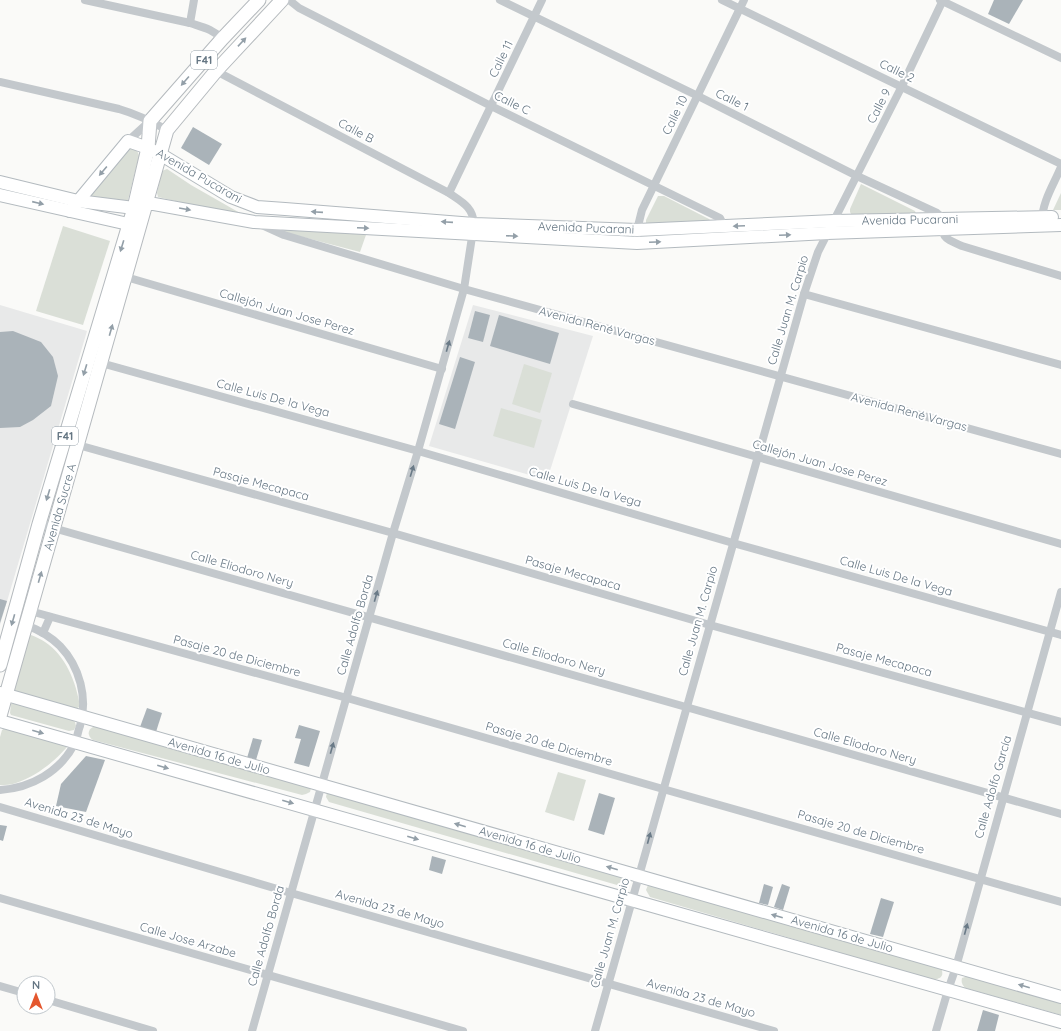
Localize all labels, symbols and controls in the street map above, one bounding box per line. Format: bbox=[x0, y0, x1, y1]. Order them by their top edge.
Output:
one-way arrow bbox=[237, 37, 247, 47]
street label: Calle 11 bbox=[485, 38, 516, 80]
road number: F41 bbox=[191, 51, 217, 69]
street label: Calle 2 bbox=[877, 56, 918, 86]
one-way arrow bbox=[181, 75, 190, 86]
street label: Calle 1 bbox=[713, 85, 751, 114]
street label: Calle 9 bbox=[863, 86, 894, 126]
street label: Calle C bbox=[492, 87, 533, 118]
street label: Calle 10 bbox=[659, 93, 691, 137]
street label: Calle B bbox=[336, 115, 377, 146]
street label: Avenida Pucarani bbox=[154, 145, 245, 206]
one-way arrow bbox=[99, 166, 108, 176]
one-way arrow bbox=[32, 201, 44, 207]
one-way arrow bbox=[179, 206, 191, 212]
one-way arrow bbox=[311, 208, 323, 215]
street label: Avenida Pucarani bbox=[862, 211, 958, 228]
one-way arrow bbox=[441, 218, 453, 225]
street label: Avenida Pucarani bbox=[538, 218, 634, 237]
one-way arrow bbox=[733, 222, 745, 229]
one-way arrow bbox=[357, 225, 370, 231]
one-way arrow bbox=[779, 232, 791, 239]
one-way arrow bbox=[506, 233, 518, 240]
one-way arrow bbox=[649, 239, 661, 246]
one-way arrow bbox=[119, 240, 125, 252]
street label: Calle Juan M. Carpio bbox=[764, 253, 811, 367]
street label: Callejón Juan Jose Perez bbox=[218, 285, 357, 338]
street label: Avenida René Vargas bbox=[538, 303, 657, 348]
one-way arrow bbox=[108, 324, 114, 337]
one-way arrow bbox=[445, 340, 451, 352]
one-way arrow bbox=[82, 365, 88, 377]
street label: Calle Luis De la Vega bbox=[215, 375, 331, 420]
street label: Avenida René Vargas bbox=[850, 389, 969, 434]
road number: F41 bbox=[52, 427, 78, 445]
street label: Callejón Juan Jose Perez bbox=[751, 436, 890, 489]
street label: Avenida Sucre A bbox=[40, 461, 79, 552]
street label: Pasaje Mecapaca bbox=[211, 463, 311, 504]
street label: Calle Luis De la Vega bbox=[527, 463, 643, 510]
one-way arrow bbox=[409, 465, 415, 477]
one-way arrow bbox=[45, 489, 51, 501]
street label: Calle Eliodoro Nery bbox=[189, 547, 295, 590]
street label: Pasaje Mecapaca bbox=[524, 552, 623, 593]
street label: Calle Luis De la Vega bbox=[838, 552, 954, 599]
street label: Calle Juan M. Carpio bbox=[675, 564, 720, 678]
one-way arrow bbox=[37, 570, 43, 582]
street label: Calle Adolfo Borda bbox=[333, 573, 376, 677]
one-way arrow bbox=[373, 590, 379, 602]
one-way arrow bbox=[9, 614, 15, 626]
street label: Pasaje 20 de Diciembre bbox=[172, 631, 303, 680]
street label: Calle Eliodoro Nery bbox=[501, 635, 607, 678]
street label: Pasaje Mecapaca bbox=[834, 639, 934, 680]
street label: Pasaje 20 de Diciembre bbox=[484, 718, 614, 769]
street label: Calle Eliodoro Nery bbox=[812, 724, 918, 767]
one-way arrow bbox=[31, 729, 44, 735]
street label: Avenida 16 de Julio bbox=[166, 734, 272, 777]
street label: Calle Adolfo García bbox=[971, 734, 1014, 840]
one-way arrow bbox=[329, 741, 335, 753]
one-way arrow bbox=[157, 764, 169, 770]
street label: Avenida 23 de Mayo bbox=[23, 794, 135, 841]
one-way arrow bbox=[281, 800, 294, 806]
street label: Pasaje 20 de Diciembre bbox=[796, 806, 926, 857]
one-way arrow bbox=[454, 822, 466, 828]
street label: Avenida 16 de Julio bbox=[477, 823, 583, 866]
one-way arrow bbox=[646, 832, 652, 844]
one-way arrow bbox=[407, 835, 419, 841]
one-way arrow bbox=[606, 865, 618, 871]
street label: Calle Juan M. Carpio bbox=[587, 876, 632, 990]
street label: Calle Adolfo Borda bbox=[244, 884, 287, 988]
street label: Avenida 23 de Mayo bbox=[334, 886, 446, 931]
street label: Avenida 16 de Julio bbox=[789, 912, 895, 955]
one-way arrow bbox=[771, 913, 783, 919]
street label: Calle Jose Arzabe bbox=[138, 919, 238, 961]
one-way arrow bbox=[963, 923, 969, 935]
north arrow bbox=[16, 975, 56, 1015]
street label: Avenida 23 de Mayo bbox=[645, 975, 757, 1020]
text: N bbox=[32, 978, 40, 992]
one-way arrow bbox=[1017, 983, 1029, 989]

